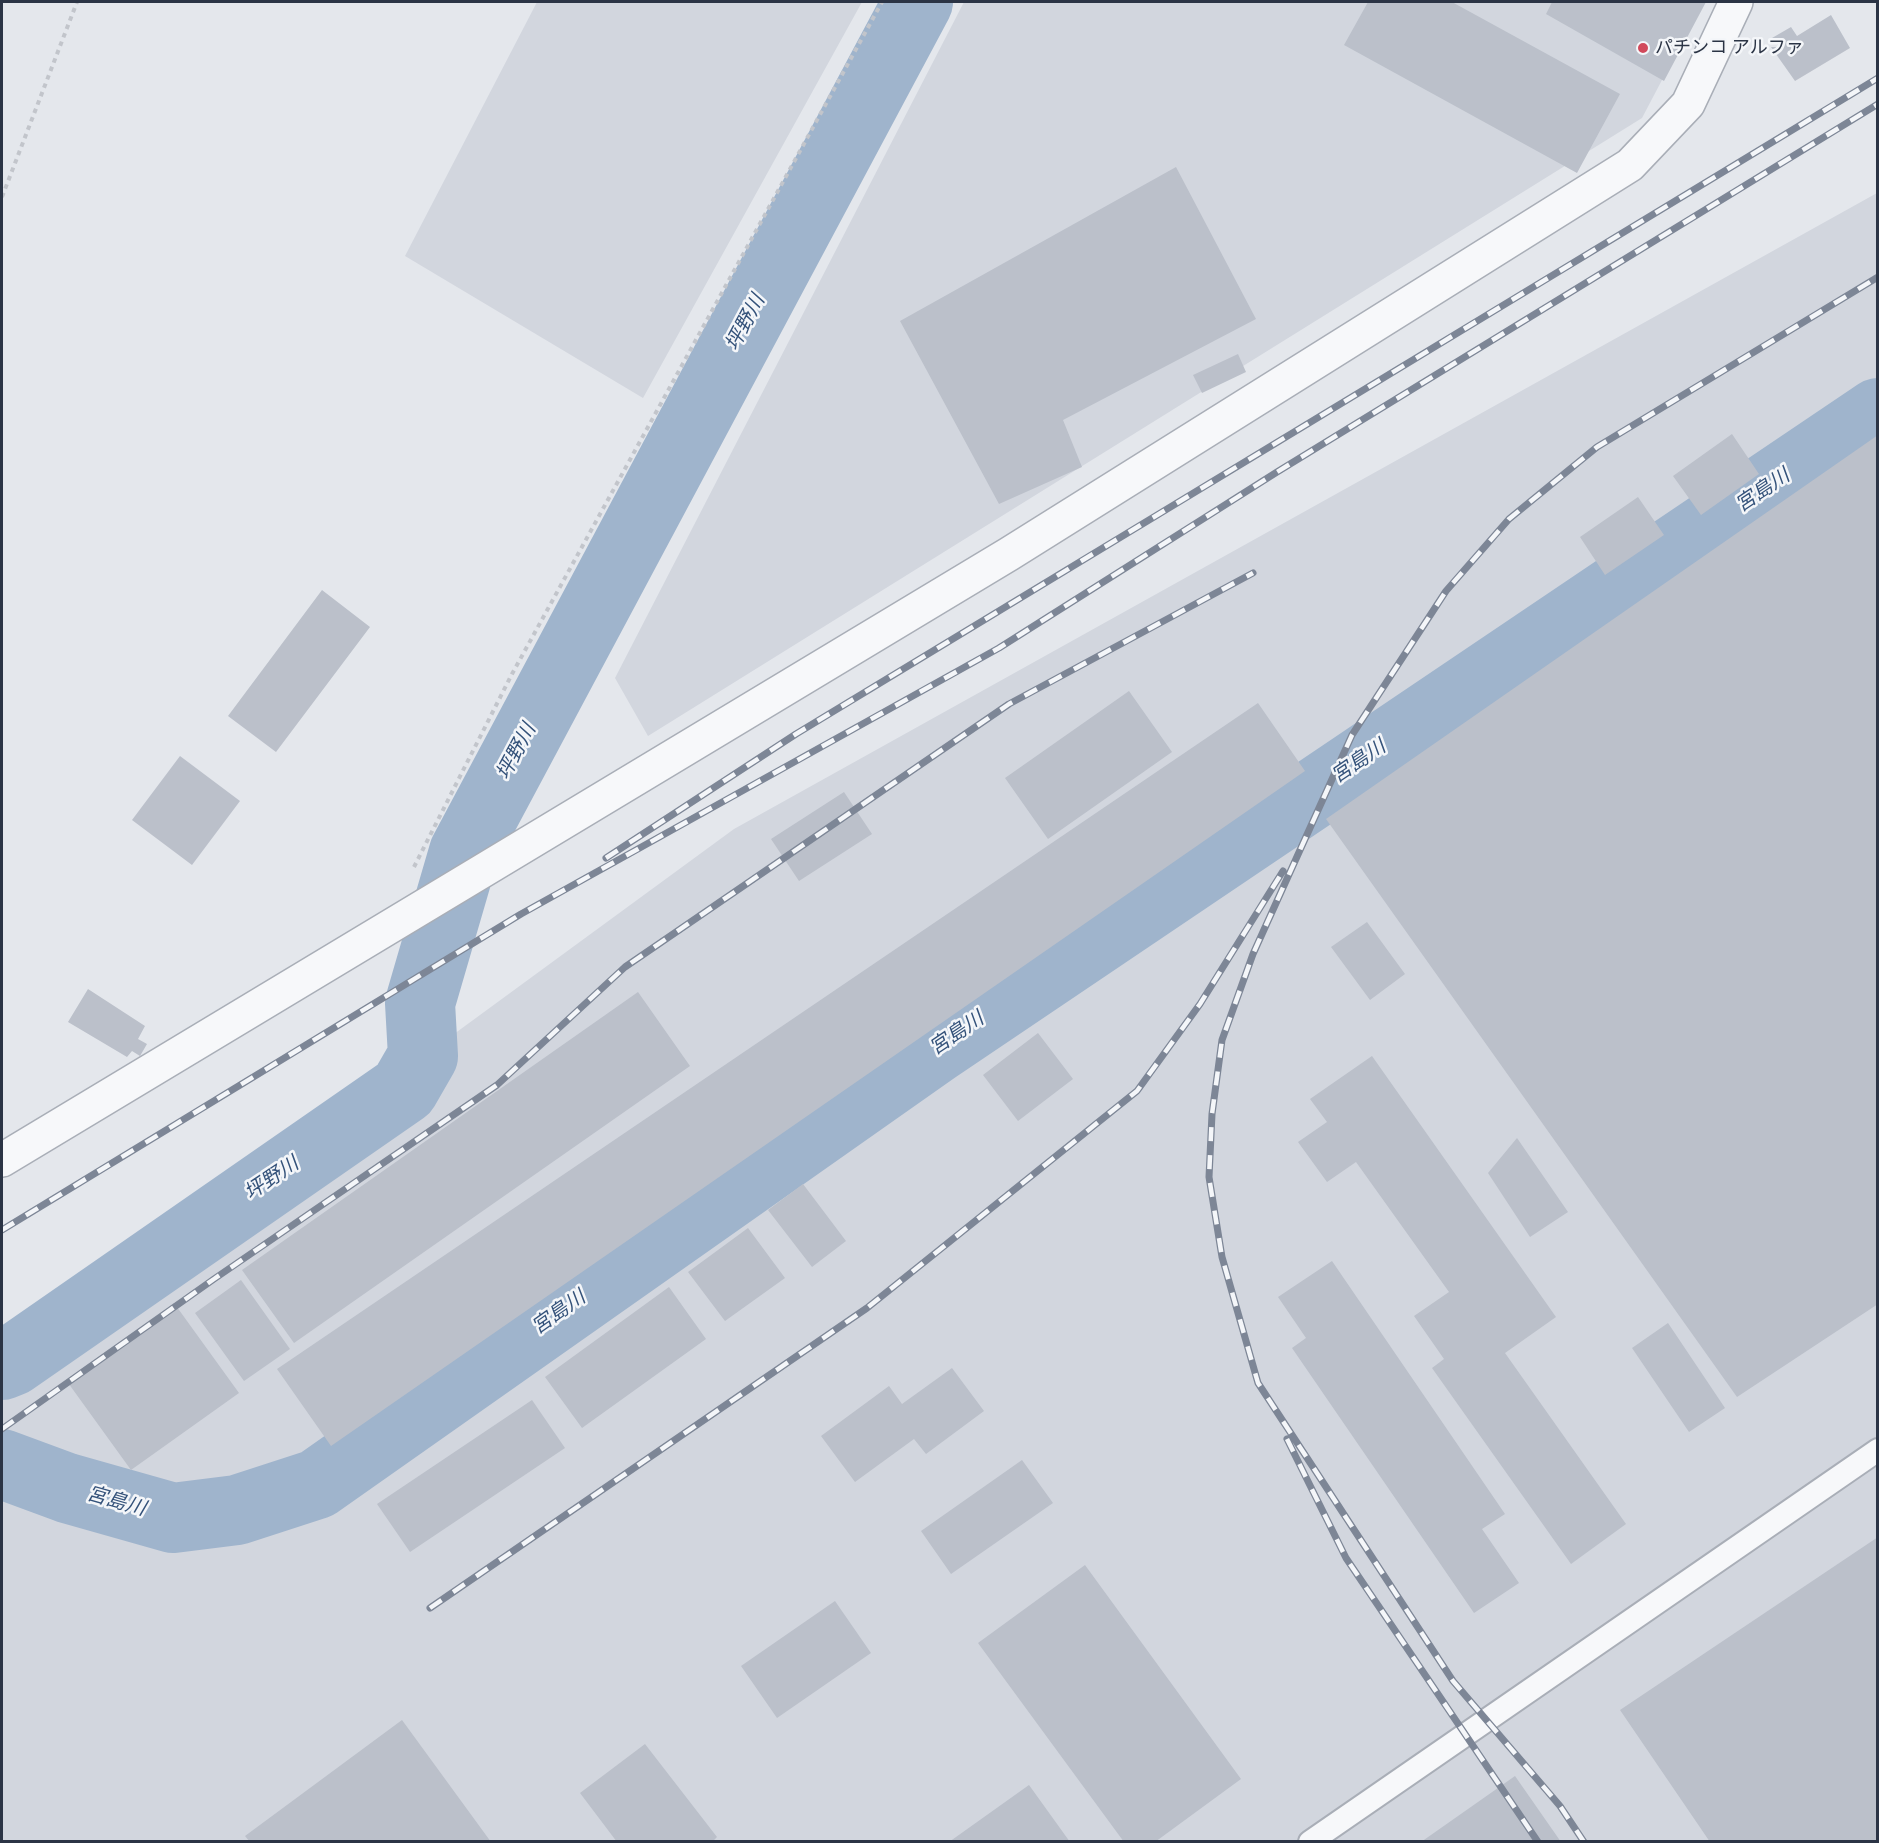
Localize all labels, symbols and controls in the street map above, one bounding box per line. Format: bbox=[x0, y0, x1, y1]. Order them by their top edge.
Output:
place label: パチンコ アルファ bbox=[1655, 37, 1804, 59]
marker: パチンコ アルファ bbox=[1636, 41, 1650, 55]
water label: 坪野川 bbox=[721, 291, 771, 355]
water label: 宮島川 bbox=[1731, 464, 1795, 518]
water label: 坪野川 bbox=[492, 720, 542, 784]
water label: 宮島川 bbox=[1327, 735, 1391, 789]
water label: 宮島川 bbox=[925, 1007, 989, 1061]
water label: 坪野川 bbox=[240, 1152, 304, 1206]
water label: 宮島川 bbox=[528, 1286, 590, 1340]
water label: 宮島川 bbox=[84, 1482, 148, 1522]

